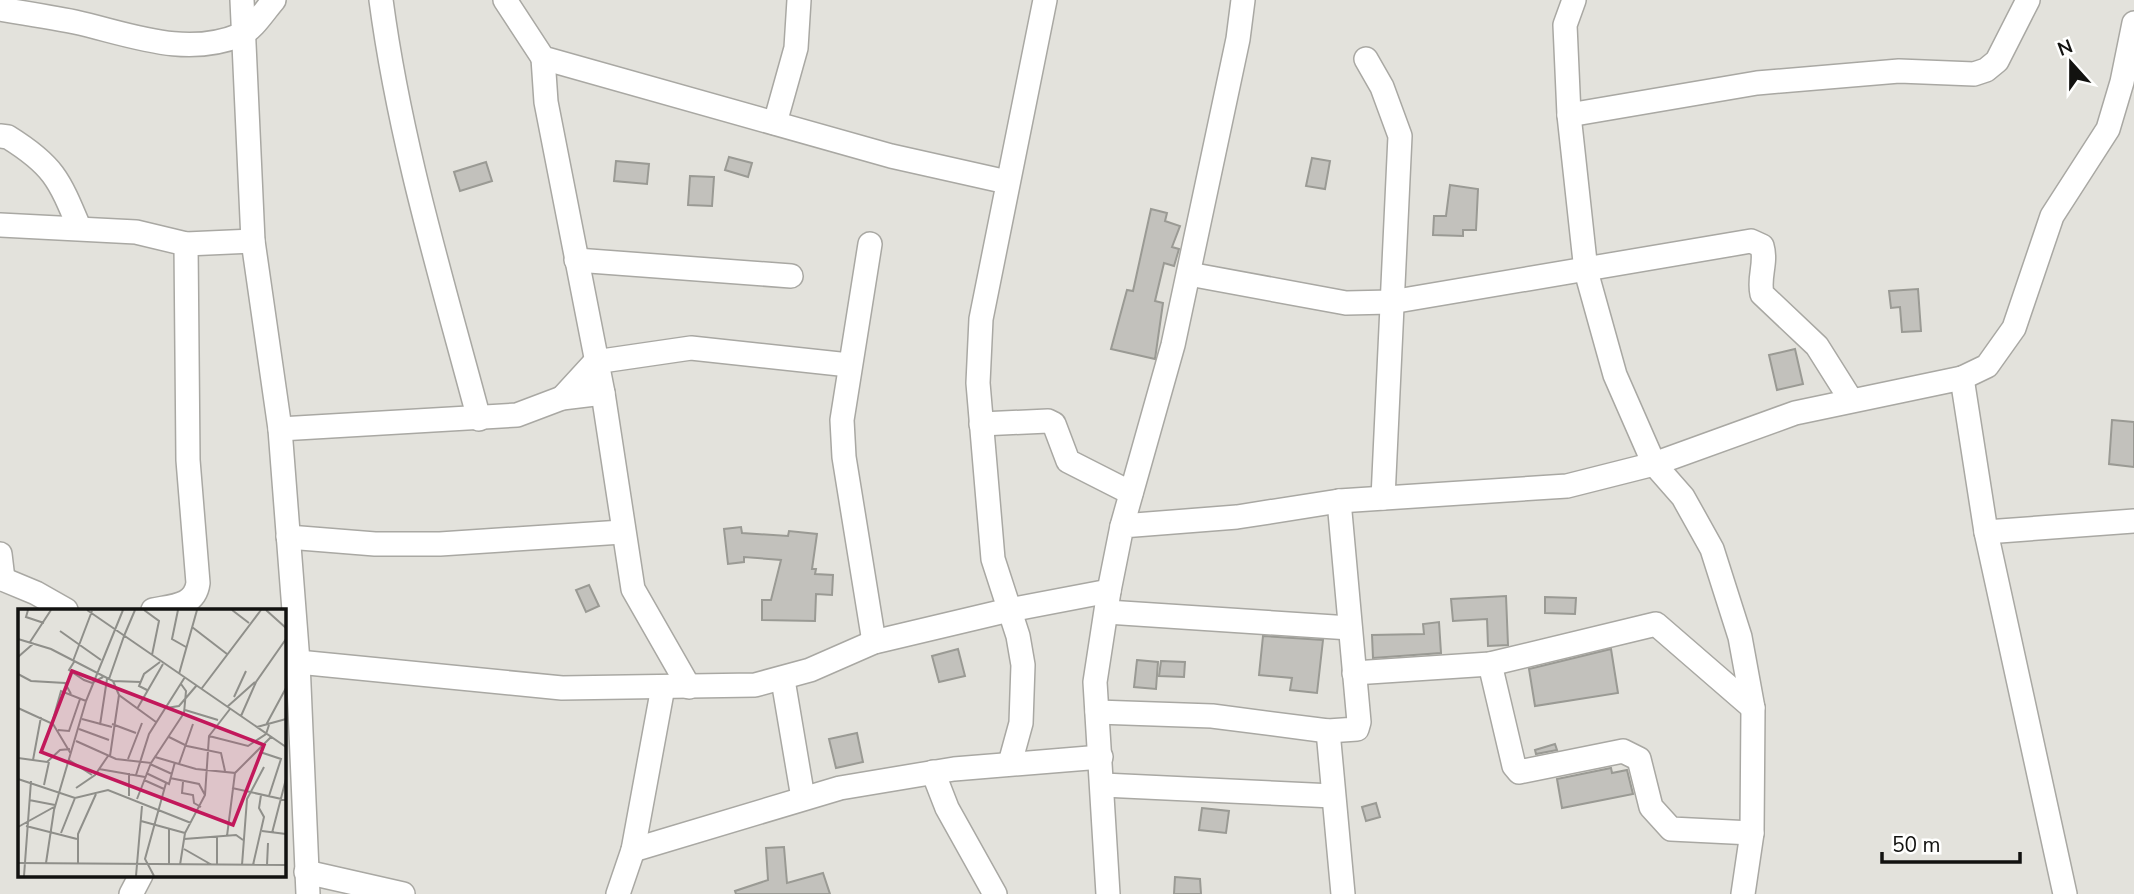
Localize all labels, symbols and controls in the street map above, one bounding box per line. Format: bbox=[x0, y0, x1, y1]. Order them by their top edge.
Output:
north arrow bbox=[2036, 28, 2106, 98]
text: N bbox=[2054, 33, 2077, 63]
inset map bbox=[18, 609, 285, 876]
scale bar bbox=[1882, 820, 2020, 864]
text: 50 m bbox=[1892, 831, 1941, 859]

